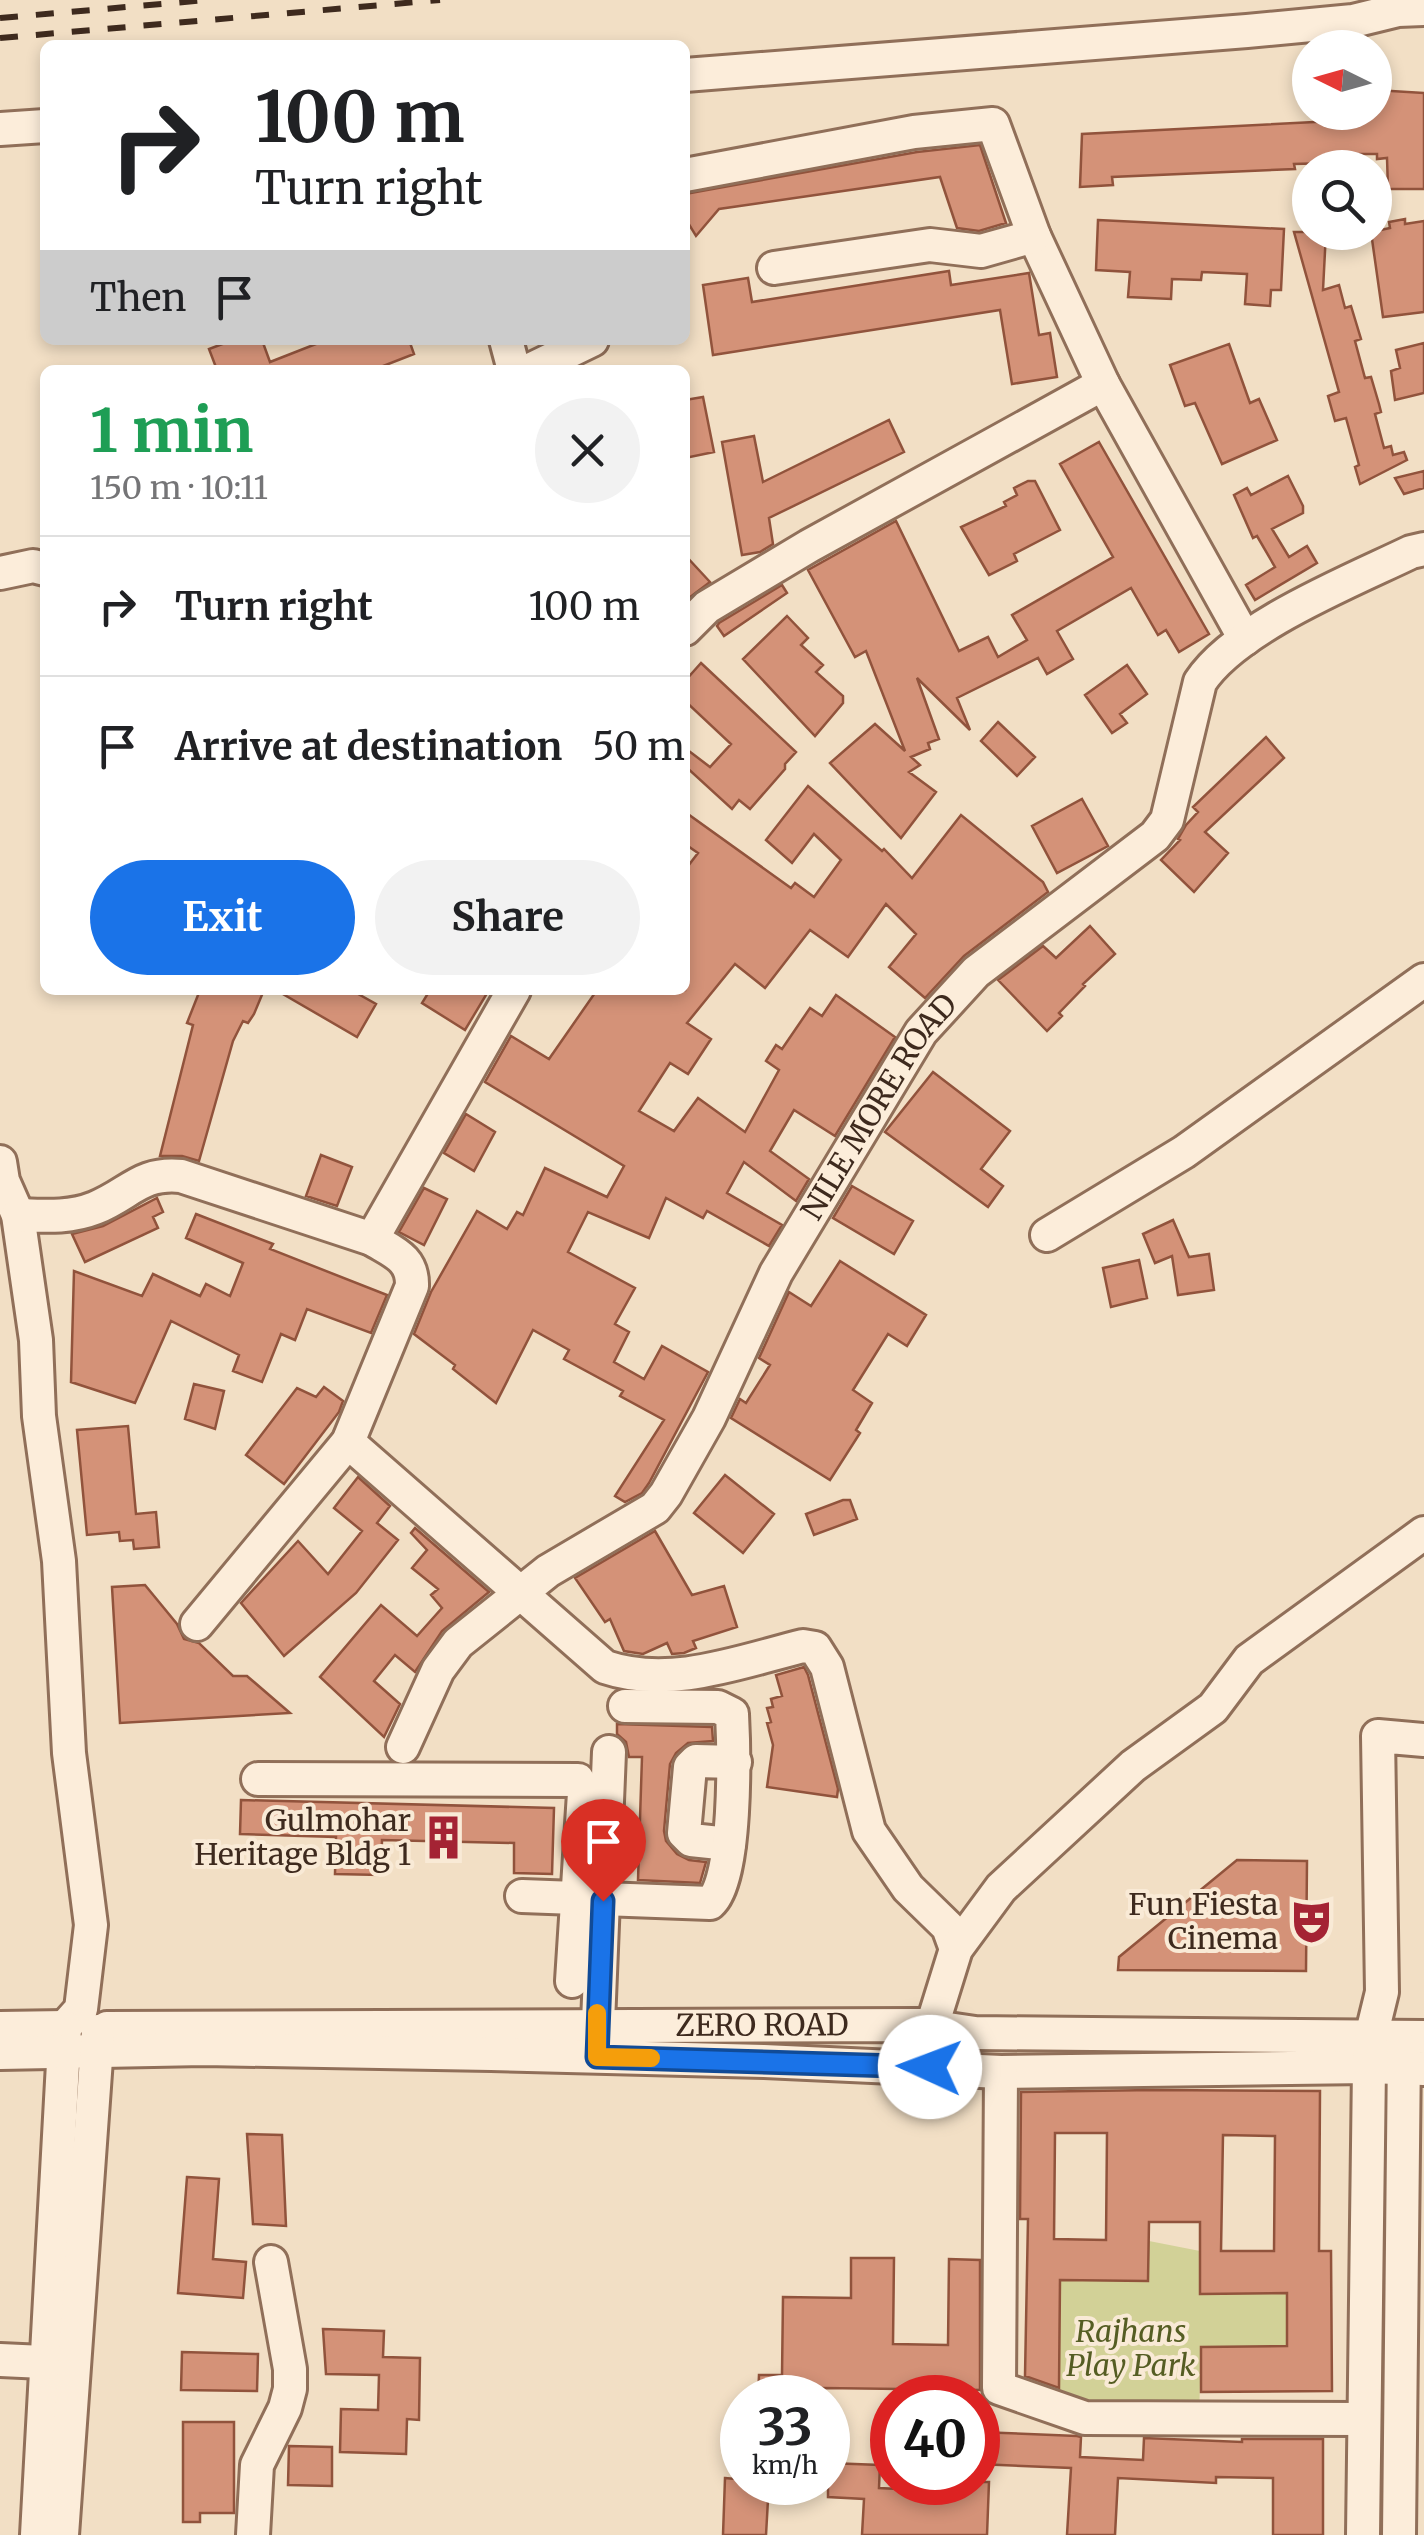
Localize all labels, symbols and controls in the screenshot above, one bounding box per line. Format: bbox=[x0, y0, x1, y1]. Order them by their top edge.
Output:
north arrow bbox=[1292, 30, 1392, 130]
map controls bbox=[1292, 30, 1392, 250]
text: 100 m bbox=[255, 73, 465, 161]
icon: right bbox=[90, 80, 220, 210]
button: search bbox=[1292, 150, 1392, 250]
text: Turn right bbox=[255, 160, 483, 216]
icon: arrive bbox=[207, 270, 262, 325]
text: Then bbox=[90, 274, 187, 321]
text: 1 min bbox=[90, 393, 253, 468]
button: close bbox=[535, 398, 640, 503]
text: 150 m · 10:11 bbox=[90, 468, 268, 508]
icon: right bbox=[90, 579, 145, 634]
text: Turn right bbox=[175, 583, 373, 630]
text: 100 m bbox=[528, 583, 640, 630]
icon: arrive bbox=[90, 719, 145, 774]
text: Arrive at destination bbox=[175, 723, 562, 770]
text: 50 m bbox=[592, 723, 685, 770]
button: Exit bbox=[90, 860, 355, 975]
button: Share bbox=[375, 860, 640, 975]
street label: NILE MORE ROAD bbox=[792, 985, 965, 1227]
pin bbox=[561, 1799, 646, 1902]
place label: Gulmohar Heritage Bldg 1 bbox=[194, 1801, 411, 1873]
building icon: Gulmohar Heritage Bldg 1 bbox=[420, 1814, 468, 1862]
icon: arrive bbox=[576, 1814, 631, 1869]
place label: Fun Fiesta Cinema bbox=[1128, 1885, 1278, 1957]
theatre icon: Fun Fiesta Cinema bbox=[1287, 1898, 1335, 1946]
street label: ZERO ROAD bbox=[676, 2005, 848, 2044]
position arrow bbox=[878, 2015, 982, 2119]
park label: Rajhans Play Park bbox=[1066, 2312, 1196, 2384]
speed limit sign: 40 bbox=[870, 2375, 1000, 2505]
text: 33 bbox=[757, 2396, 813, 2459]
text: km/h bbox=[752, 2449, 818, 2481]

